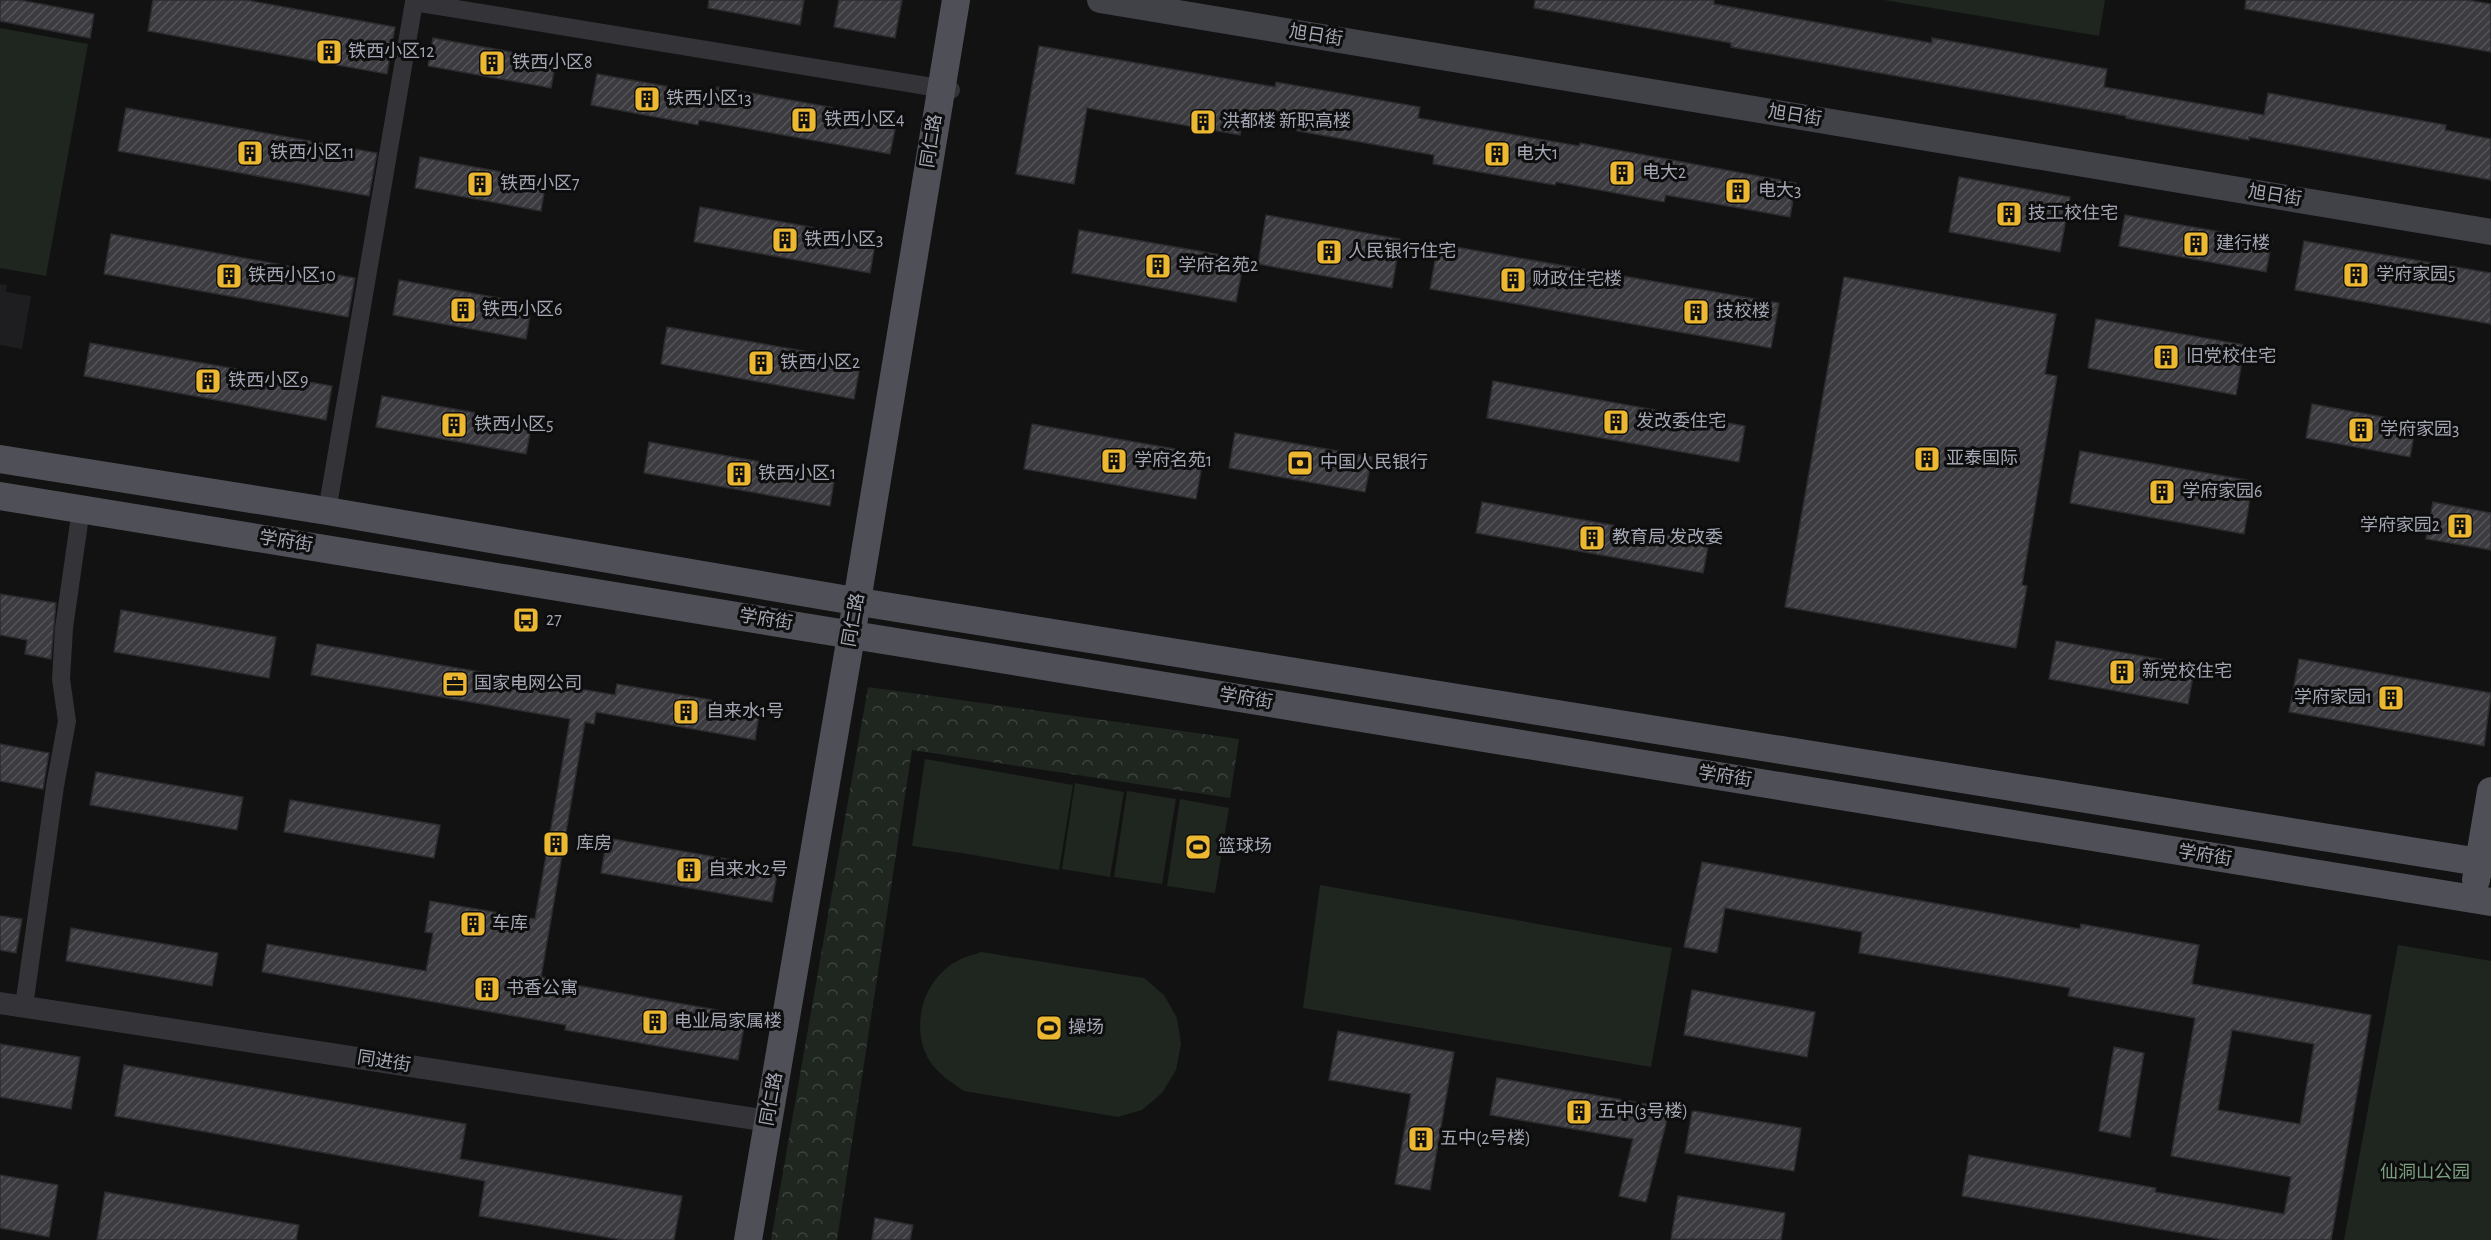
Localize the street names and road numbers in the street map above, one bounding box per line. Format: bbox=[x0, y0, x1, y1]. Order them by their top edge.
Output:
street label: 旭日街 bbox=[1288, 21, 1344, 49]
street label: 旭日街 bbox=[1767, 101, 1823, 129]
street label: 同仁路 bbox=[917, 113, 945, 169]
street label: 旭日街 bbox=[2247, 181, 2303, 209]
street label: 学府街 bbox=[258, 527, 314, 555]
street label: 同仁路 bbox=[838, 592, 868, 648]
street label: 学府街 bbox=[738, 605, 794, 633]
street label: 学府街 bbox=[1218, 684, 1274, 712]
street label: 学府街 bbox=[1697, 762, 1753, 790]
street label: 学府街 bbox=[2177, 841, 2233, 869]
street label: 同进街 bbox=[356, 1047, 412, 1075]
street label: 同仁路 bbox=[756, 1071, 786, 1127]

